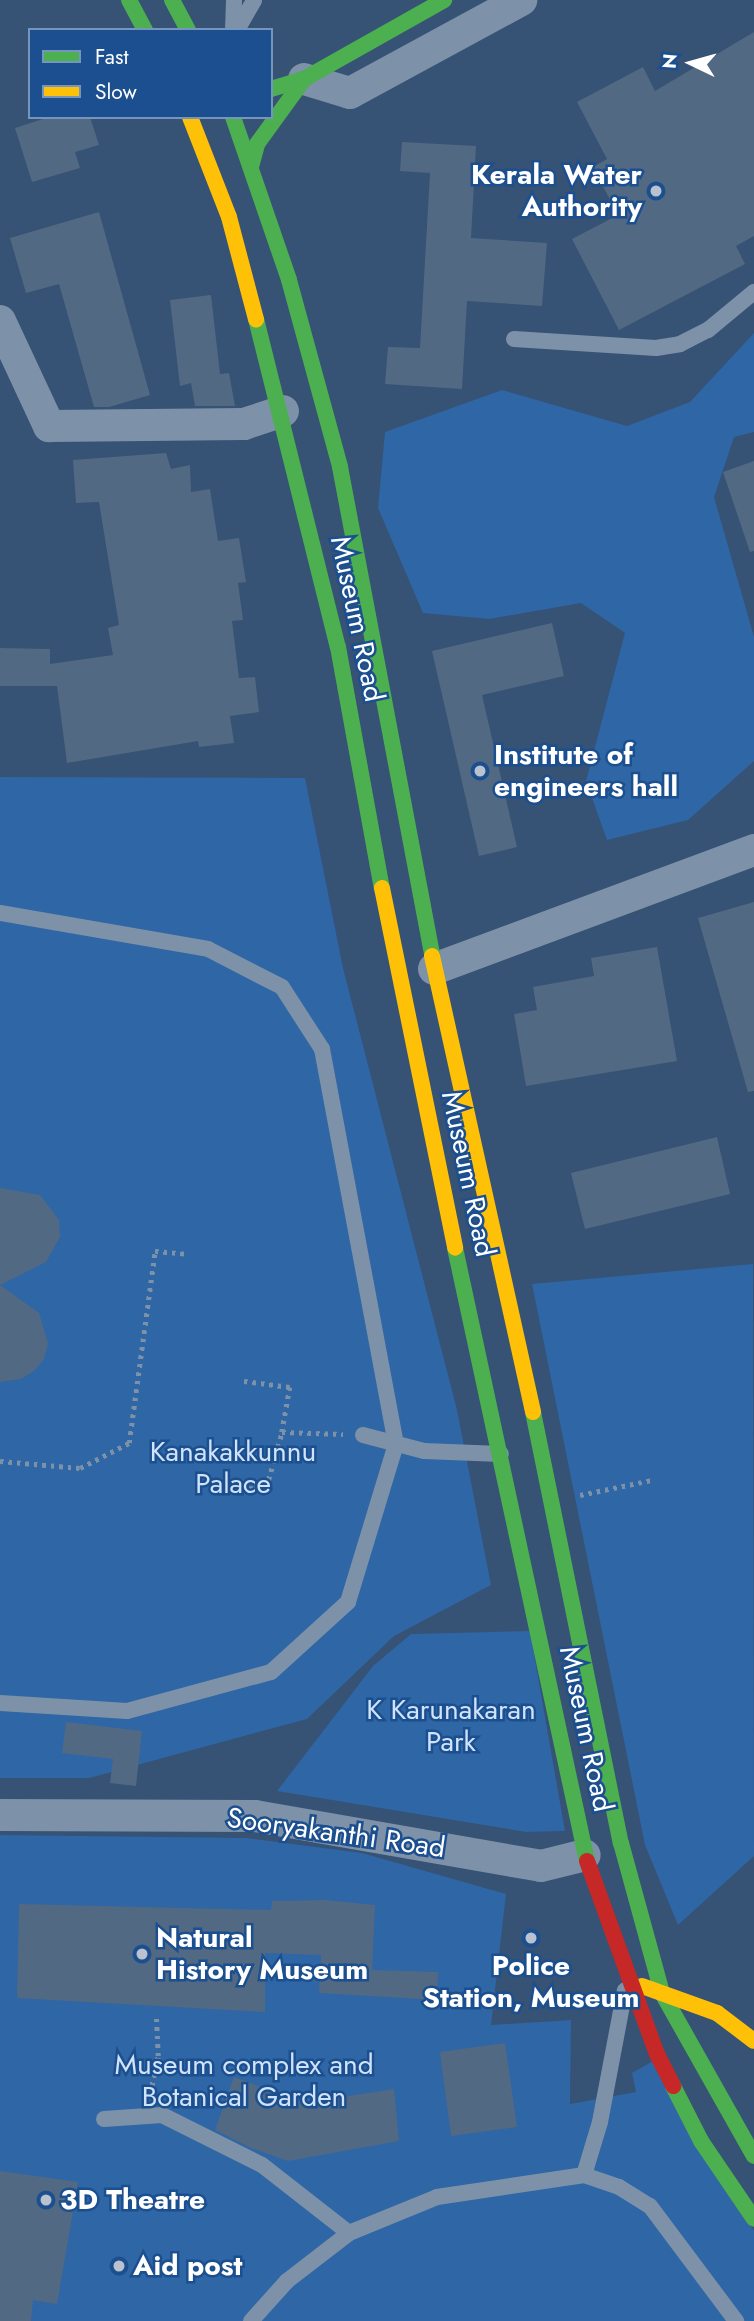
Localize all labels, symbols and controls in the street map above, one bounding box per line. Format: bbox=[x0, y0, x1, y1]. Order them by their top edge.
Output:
legend bbox=[28, 28, 273, 119]
north arrow bbox=[656, 28, 726, 98]
text: Fast bbox=[95, 42, 128, 72]
text: N bbox=[655, 52, 684, 70]
text: Slow bbox=[95, 77, 137, 107]
place label: Kerala Water Authority bbox=[471, 158, 642, 224]
marker: Kerala Water Authority bbox=[648, 183, 664, 199]
street label: Museum Road bbox=[323, 533, 391, 705]
place label: Institute of engineers hall bbox=[494, 738, 678, 804]
marker: Institute of engineers hall bbox=[472, 763, 488, 779]
street label: Museum Road bbox=[434, 1088, 502, 1260]
park label: Kanakakkunnu Palace bbox=[150, 1435, 316, 1501]
street label: Museum Road bbox=[552, 1643, 620, 1815]
park label: K Karunakaran Park bbox=[366, 1693, 536, 1759]
street label: Sooryakanthi Road bbox=[225, 1801, 447, 1865]
place label: Natural History Museum bbox=[156, 1921, 368, 1987]
marker: Police Station, Museum bbox=[523, 1930, 539, 1946]
marker: Natural History Museum bbox=[134, 1946, 150, 1962]
place label: Police Station, Museum bbox=[422, 1949, 640, 2015]
park label: Museum complex and Botanical Garden bbox=[114, 2048, 374, 2114]
place label: 3D Theatre bbox=[60, 2183, 205, 2217]
marker: 3D Theatre bbox=[38, 2192, 54, 2208]
place label: Aid post bbox=[133, 2249, 242, 2283]
marker: Aid post bbox=[111, 2258, 127, 2274]

